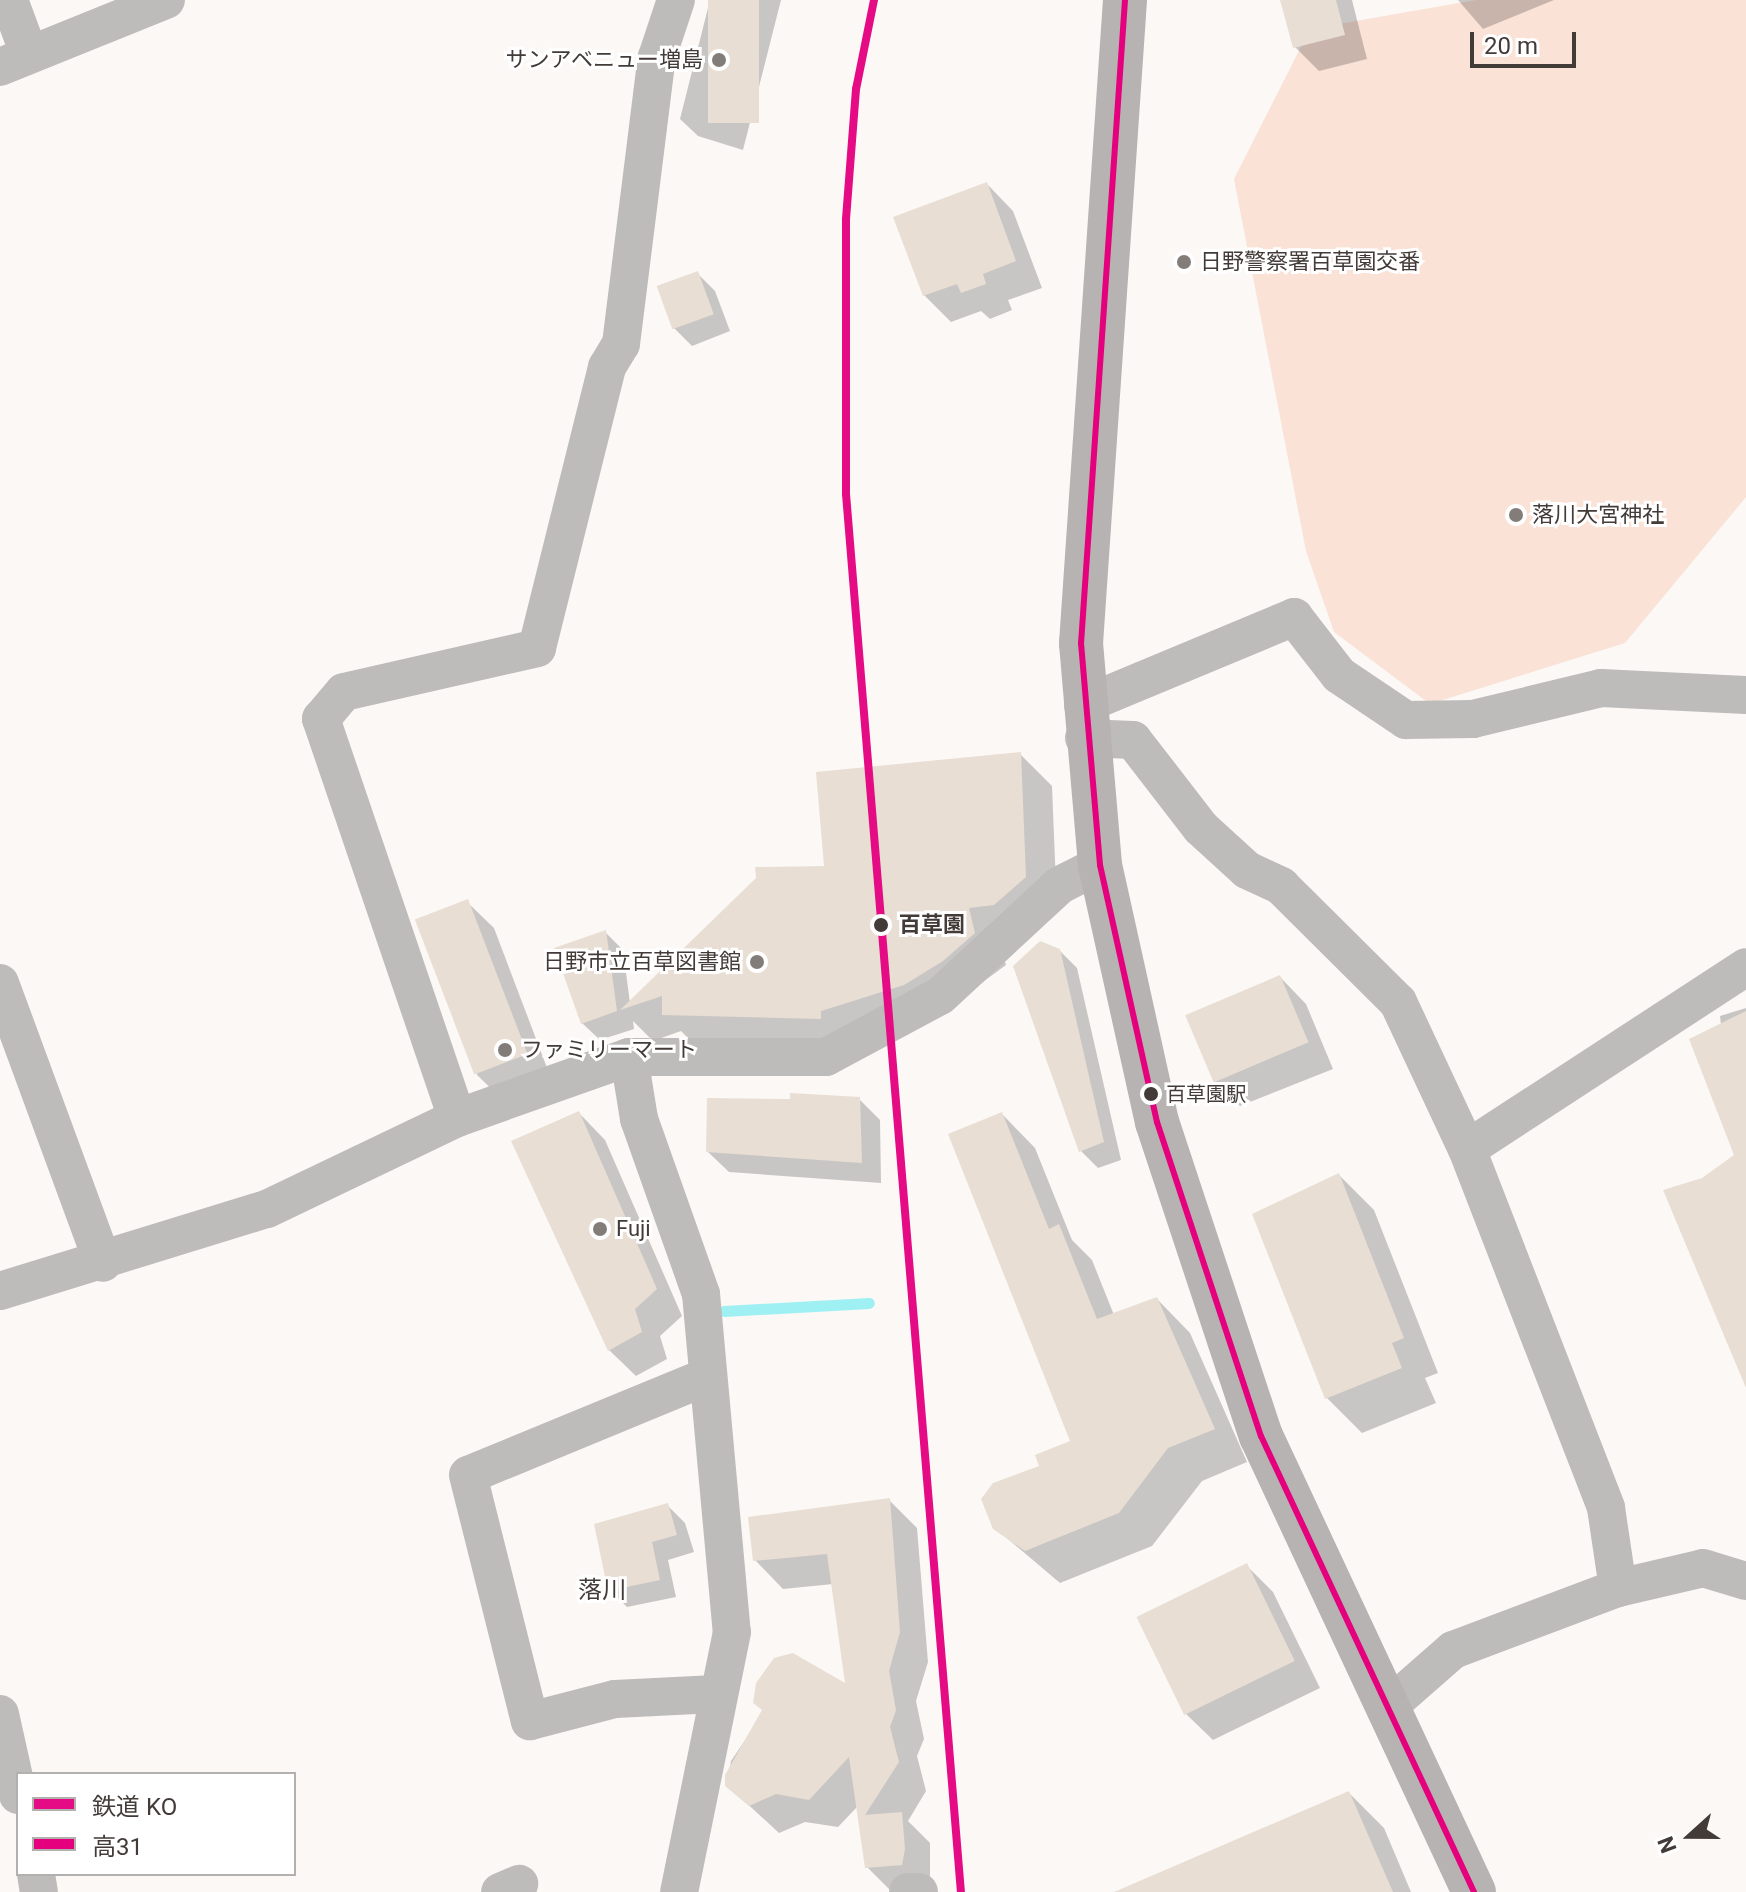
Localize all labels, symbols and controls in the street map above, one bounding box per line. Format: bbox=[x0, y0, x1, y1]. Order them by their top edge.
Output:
scale bar bbox=[1474, 16, 1580, 66]
text: 20 m bbox=[1484, 32, 1538, 60]
place label: サンアベニュー増島 bbox=[505, 47, 703, 73]
marker: サンアベニュー増島 bbox=[710, 51, 728, 69]
place label: 日野警察署百草園交番 bbox=[1200, 249, 1420, 275]
marker: 日野警察署百草園交番 bbox=[1175, 253, 1193, 271]
place label: 落川大宮神社 bbox=[1532, 502, 1664, 528]
marker: 落川大宮神社 bbox=[1507, 506, 1525, 524]
place label: 百草園 bbox=[899, 912, 965, 938]
marker: 百草園 bbox=[870, 914, 892, 936]
place label: 日野市立百草図書館 bbox=[543, 949, 741, 975]
marker: 日野市立百草図書館 bbox=[748, 953, 766, 971]
place label: ファミリーマート bbox=[521, 1037, 697, 1063]
marker: ファミリーマート bbox=[496, 1041, 514, 1059]
place label: 百草園駅 bbox=[1166, 1082, 1246, 1106]
marker: 百草園駅 bbox=[1143, 1086, 1159, 1102]
place label: Fuji bbox=[616, 1216, 651, 1242]
marker: Fuji bbox=[591, 1220, 609, 1238]
district label: 落川 bbox=[578, 1577, 626, 1605]
legend bbox=[16, 1772, 296, 1876]
text: 鉄道 KO bbox=[92, 1793, 177, 1821]
north arrow bbox=[1650, 1796, 1730, 1876]
text: 高31 bbox=[92, 1833, 143, 1861]
text: N bbox=[1653, 1833, 1682, 1857]

